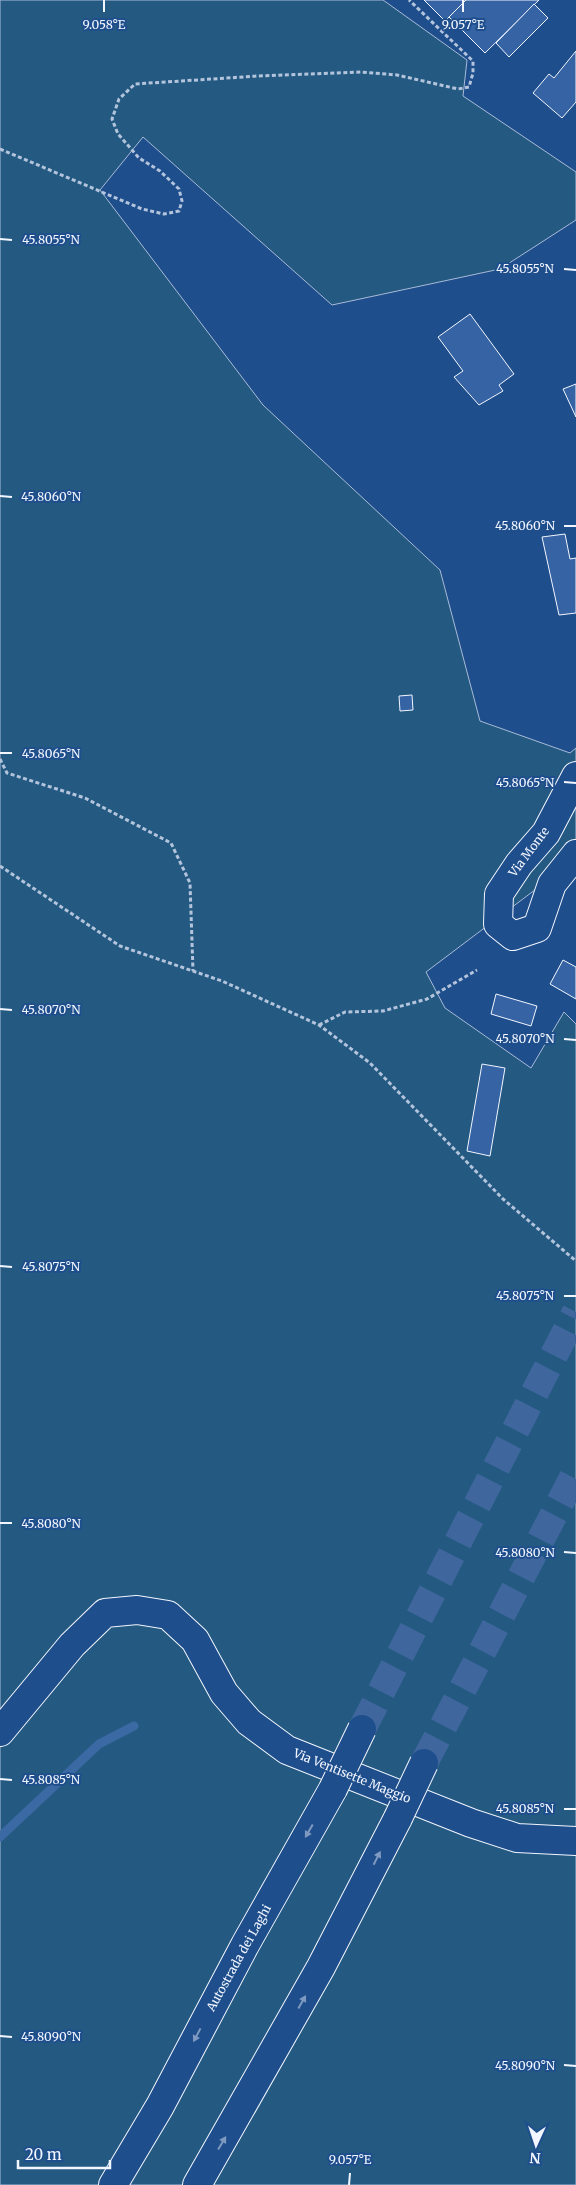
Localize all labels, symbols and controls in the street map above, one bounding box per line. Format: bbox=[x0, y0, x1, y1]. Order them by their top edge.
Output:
text: 9.058°E bbox=[83, 17, 126, 32]
text: 9.057°E bbox=[442, 17, 485, 32]
text: 45.8055°N bbox=[22, 232, 81, 247]
text: 45.8055°N bbox=[496, 261, 555, 276]
text: 45.8060°N bbox=[21, 489, 82, 504]
text: 45.8060°N bbox=[495, 518, 556, 533]
text: 45.8065°N bbox=[22, 746, 81, 761]
text: 45.8065°N bbox=[496, 775, 555, 790]
street label: Via Monte bbox=[504, 824, 552, 880]
text: 45.8070°N bbox=[22, 1002, 81, 1017]
text: 45.8070°N bbox=[496, 1031, 555, 1046]
text: 45.8075°N bbox=[22, 1259, 81, 1274]
text: 45.8075°N bbox=[496, 1288, 555, 1303]
text: 45.8080°N bbox=[21, 1516, 82, 1531]
text: 45.8080°N bbox=[495, 1545, 556, 1560]
street label: Via Ventisette Maggio bbox=[290, 1745, 413, 1806]
text: 45.8085°N bbox=[22, 1772, 81, 1787]
text: 45.8085°N bbox=[496, 1801, 555, 1816]
one-way arrow bbox=[305, 1824, 314, 1838]
one-way arrow bbox=[373, 1851, 381, 1865]
street label: Autostrada dei Laghi bbox=[203, 1902, 274, 2015]
one-way arrow bbox=[297, 1995, 306, 2008]
one-way arrow bbox=[193, 2027, 201, 2042]
text: 45.8090°N bbox=[21, 2029, 82, 2044]
text: 45.8090°N bbox=[495, 2058, 556, 2073]
north arrow bbox=[511, 2120, 561, 2170]
one-way arrow bbox=[217, 2137, 226, 2150]
scale bar bbox=[18, 2138, 110, 2170]
text: 20 m bbox=[25, 2145, 62, 2164]
text: N bbox=[529, 2149, 541, 2167]
text: 9.057°E bbox=[329, 2152, 372, 2167]

